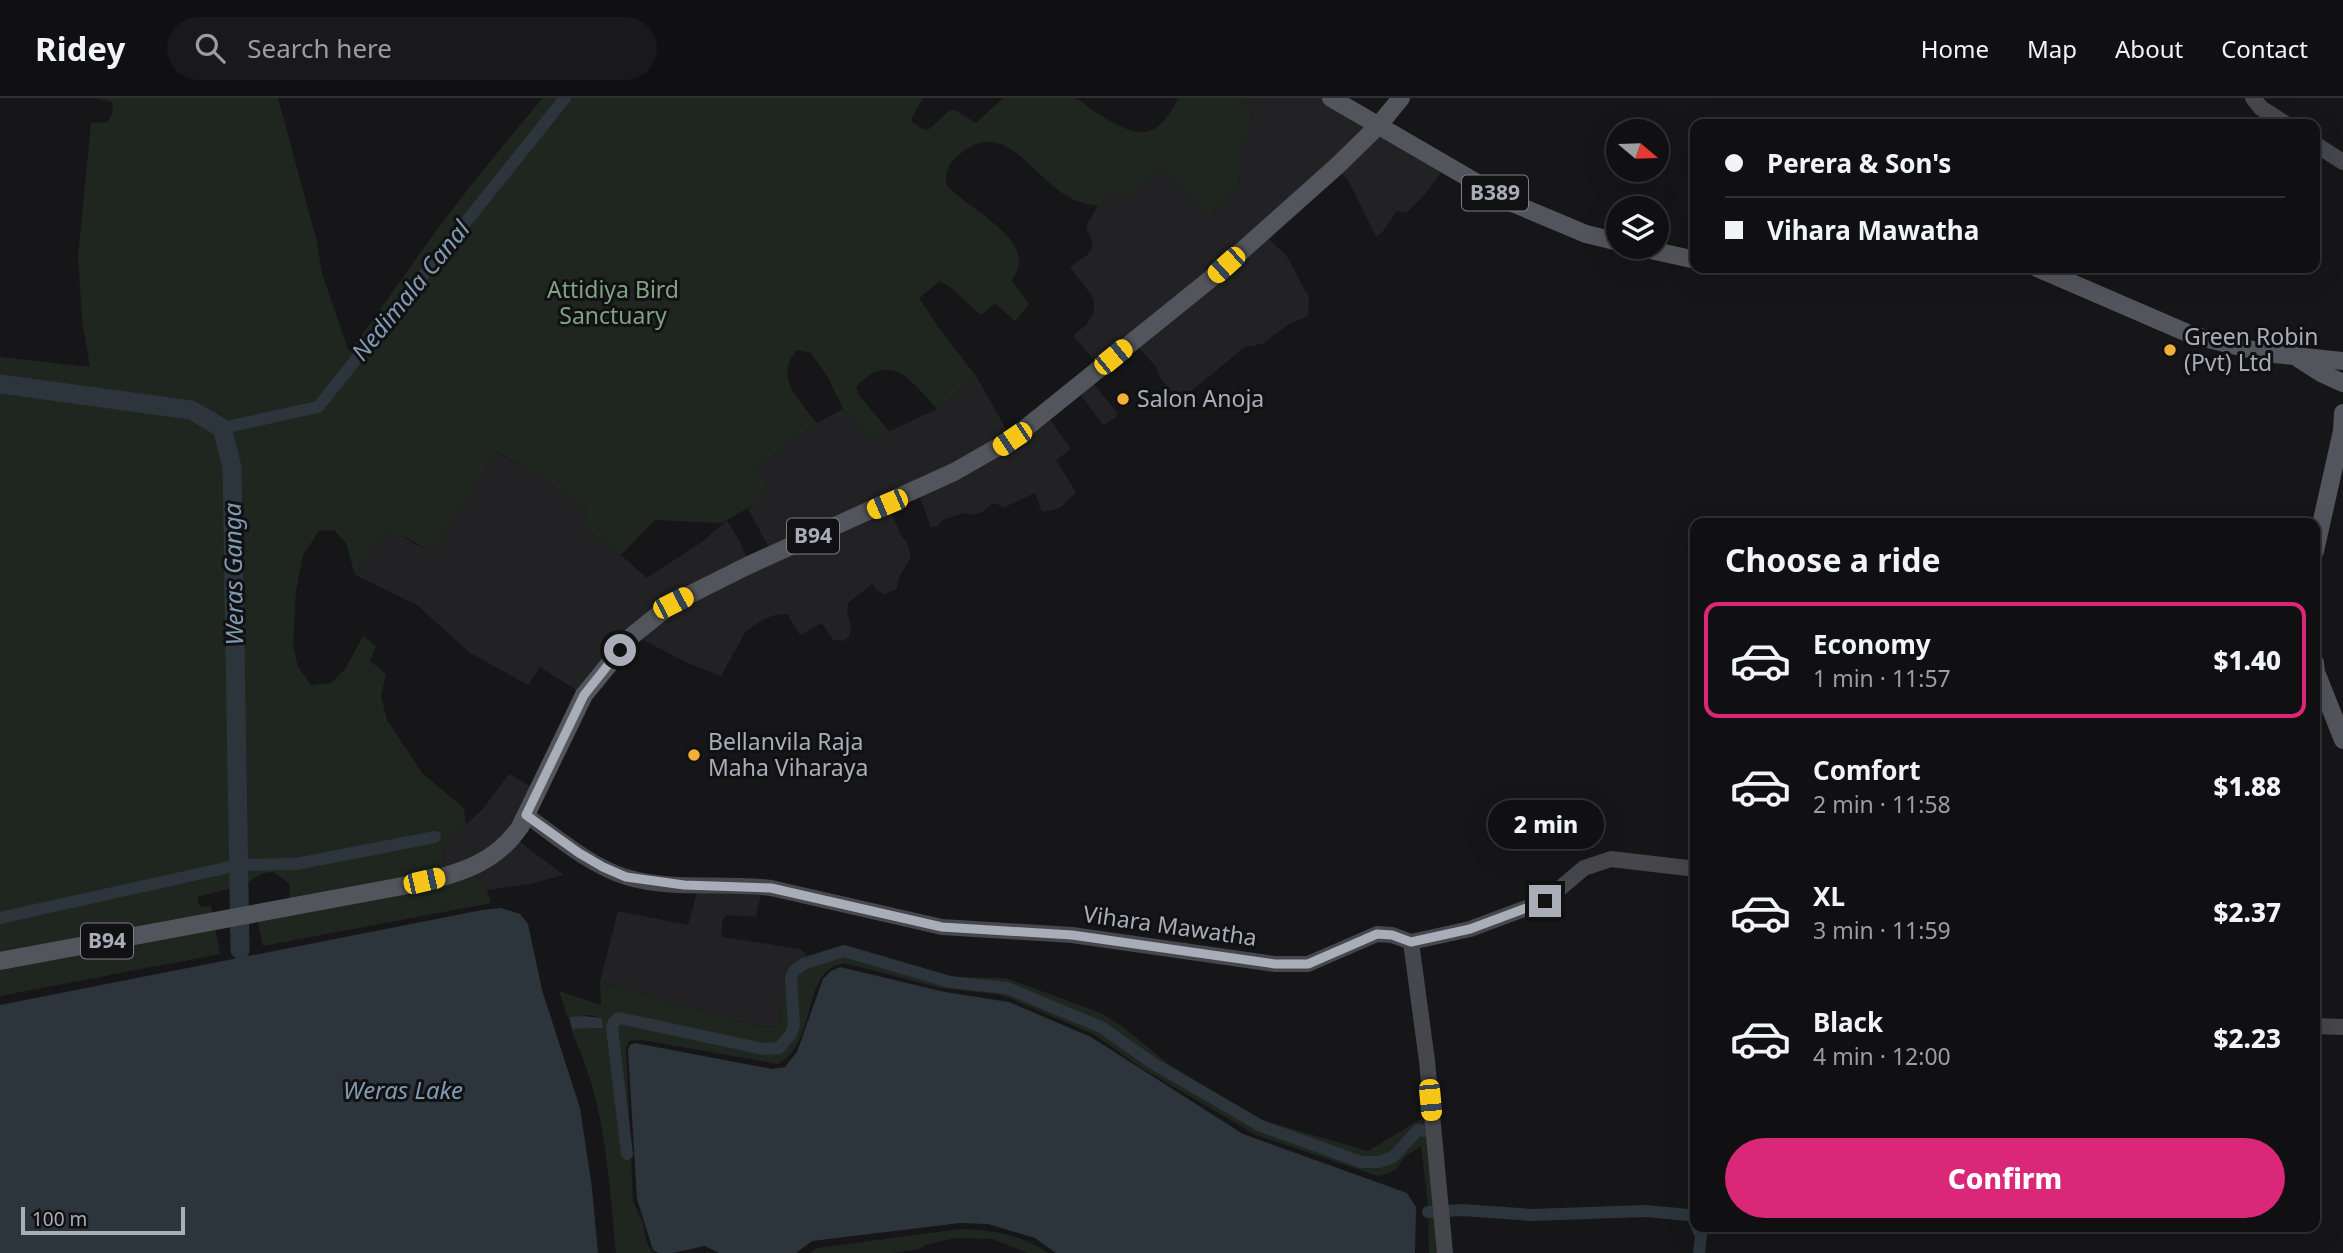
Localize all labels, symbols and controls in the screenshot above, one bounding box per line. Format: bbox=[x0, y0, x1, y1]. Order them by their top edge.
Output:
search box bbox=[167, 17, 657, 80]
text: Ridey bbox=[35, 26, 125, 71]
icon: search bbox=[191, 29, 229, 67]
text: Search here bbox=[247, 30, 392, 66]
text: Home bbox=[1921, 32, 1989, 65]
text: Map bbox=[2027, 32, 2077, 65]
text: About bbox=[2115, 32, 2183, 65]
text: Contact bbox=[2221, 32, 2308, 65]
north arrow bbox=[1606, 119, 1670, 182]
map controls bbox=[1606, 119, 1669, 259]
text: Perera & Son's bbox=[1767, 145, 1951, 181]
road number: B389 bbox=[1462, 176, 1528, 210]
button: layers bbox=[1606, 196, 1669, 259]
text: Vihara Mawatha bbox=[1767, 212, 1979, 248]
water label: Nedimala Canal bbox=[343, 213, 477, 367]
car bbox=[1204, 243, 1249, 287]
park label: Attidiya Bird Sanctuary bbox=[547, 273, 679, 331]
place label: Green Robin (Pvt) Ltd bbox=[2184, 320, 2318, 378]
car bbox=[1091, 336, 1136, 378]
marker: Green Robin (Pvt) Ltd bbox=[2162, 342, 2178, 358]
place label: Salon Anoja bbox=[1137, 382, 1264, 414]
marker: Salon Anoja bbox=[1115, 391, 1131, 407]
car bbox=[989, 419, 1036, 459]
car bbox=[864, 486, 911, 522]
water label: Weras Ganga bbox=[215, 502, 250, 646]
road number: B94 bbox=[787, 518, 839, 554]
text: Choose a ride bbox=[1725, 538, 1941, 581]
car bbox=[650, 584, 697, 622]
text: Economy bbox=[1813, 626, 1931, 662]
icon: car bbox=[1729, 629, 1792, 692]
route start bbox=[604, 634, 636, 666]
text: $1.40 bbox=[2214, 642, 2281, 678]
text: 1 min · 11:57 bbox=[1813, 662, 1951, 694]
place label: Bellanvila Raja Maha Viharaya bbox=[708, 725, 868, 783]
marker: Bellanvila Raja Maha Viharaya bbox=[686, 747, 702, 763]
text: Comfort bbox=[1813, 752, 1921, 788]
icon: car bbox=[1729, 755, 1792, 818]
text: $1.88 bbox=[2214, 768, 2281, 804]
text: 2 min · 11:58 bbox=[1813, 788, 1951, 820]
callout: 2 min bbox=[1487, 800, 1603, 848]
text: 2 min bbox=[1514, 808, 1578, 840]
car bbox=[402, 866, 447, 896]
text: XL bbox=[1813, 878, 1845, 914]
icon: car bbox=[1729, 881, 1792, 944]
route end bbox=[1529, 885, 1561, 917]
text: $2.37 bbox=[2214, 894, 2281, 930]
street label: Vihara Mawatha bbox=[1081, 897, 1259, 953]
text: 3 min · 11:59 bbox=[1813, 914, 1951, 946]
road number: B94 bbox=[81, 924, 133, 958]
text: Black bbox=[1813, 1004, 1883, 1040]
icon: car bbox=[1729, 1007, 1792, 1070]
text: $2.23 bbox=[2214, 1020, 2281, 1056]
text: 4 min · 12:00 bbox=[1813, 1040, 1951, 1072]
water label: Weras Lake bbox=[343, 1073, 463, 1106]
car bbox=[1418, 1078, 1443, 1122]
button: Confirm bbox=[1725, 1138, 2285, 1218]
scale bar bbox=[21, 1204, 186, 1236]
text: 100 m bbox=[32, 1206, 87, 1232]

